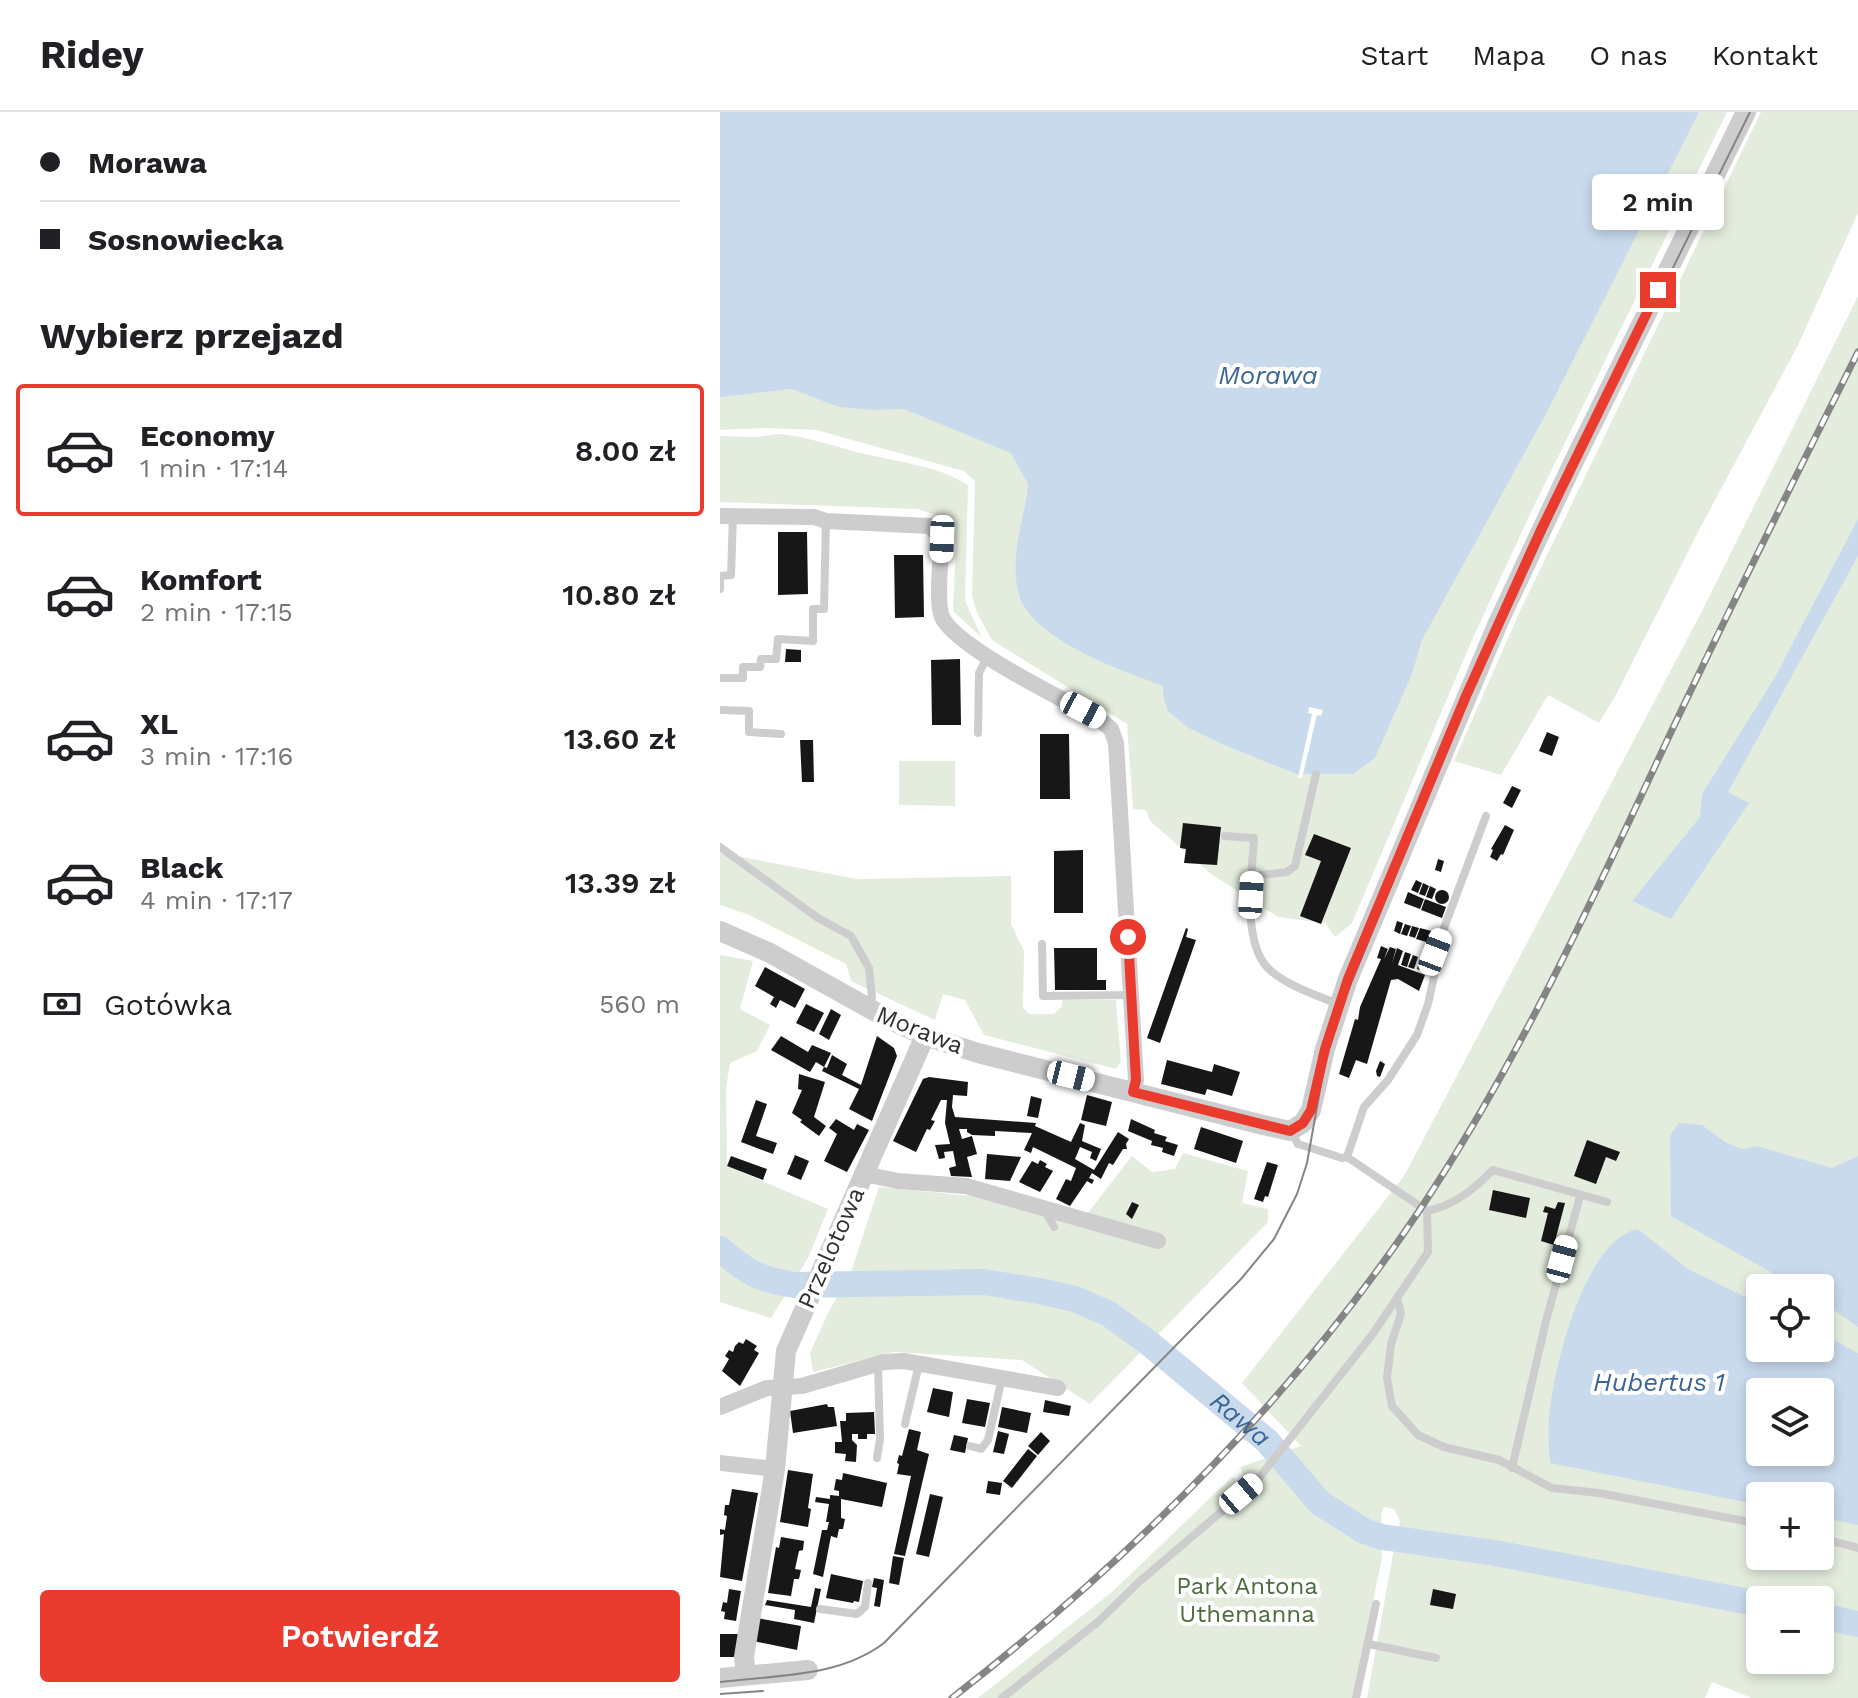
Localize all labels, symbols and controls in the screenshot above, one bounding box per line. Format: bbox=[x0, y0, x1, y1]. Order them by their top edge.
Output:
text: Ridey bbox=[40, 33, 144, 77]
text: Start bbox=[1360, 39, 1428, 72]
text: Mapa bbox=[1472, 39, 1545, 72]
text: O nas bbox=[1589, 39, 1668, 72]
text: Kontakt bbox=[1712, 39, 1818, 72]
text: Morawa bbox=[88, 145, 207, 180]
callout: 2 min bbox=[1592, 174, 1724, 230]
text: 2 min bbox=[1622, 187, 1694, 217]
text: Sosnowiecka bbox=[88, 222, 284, 257]
route end bbox=[1640, 272, 1676, 308]
text: Wybierz przejazd bbox=[40, 315, 344, 357]
water label: Morawa bbox=[1218, 360, 1318, 390]
icon: car bbox=[44, 414, 116, 486]
text: Economy bbox=[140, 418, 275, 453]
text: 8.00 zł bbox=[575, 433, 676, 468]
text: 1 min · 17:14 bbox=[140, 453, 288, 483]
car bbox=[929, 515, 955, 563]
icon: car bbox=[44, 558, 116, 630]
text: Komfort bbox=[140, 562, 262, 597]
text: 10.80 zł bbox=[562, 577, 676, 612]
text: 2 min · 17:15 bbox=[140, 597, 293, 627]
car bbox=[1056, 688, 1110, 732]
icon: car bbox=[44, 702, 116, 774]
text: XL bbox=[140, 706, 178, 741]
text: 13.60 zł bbox=[564, 721, 676, 756]
text: 3 min · 17:16 bbox=[140, 741, 293, 771]
icon: car bbox=[44, 846, 116, 918]
text: Black bbox=[140, 850, 224, 885]
text: 13.39 zł bbox=[565, 865, 676, 900]
car bbox=[1238, 870, 1264, 920]
text: 4 min · 17:17 bbox=[140, 885, 293, 915]
route start bbox=[1110, 919, 1146, 955]
car bbox=[1415, 925, 1455, 979]
icon: cash bbox=[40, 982, 84, 1026]
text: Gotówka bbox=[104, 987, 232, 1022]
text: 560 m bbox=[599, 989, 680, 1019]
street label: Morawa bbox=[873, 1000, 967, 1060]
car bbox=[1045, 1059, 1097, 1093]
street label: Przelotowa bbox=[792, 1183, 870, 1313]
car bbox=[1544, 1233, 1580, 1285]
map controls bbox=[1746, 1274, 1834, 1674]
button: locate bbox=[1746, 1274, 1834, 1362]
water label: Hubertus 1 bbox=[1593, 1367, 1725, 1397]
button: layers bbox=[1746, 1378, 1834, 1466]
water label: Rawa bbox=[1204, 1385, 1277, 1453]
car bbox=[1215, 1469, 1267, 1519]
button: + bbox=[1746, 1482, 1834, 1570]
park label: Park Antona Uthemanna bbox=[1176, 1572, 1318, 1628]
button: − bbox=[1746, 1586, 1834, 1674]
button: Potwierdź bbox=[40, 1590, 680, 1682]

